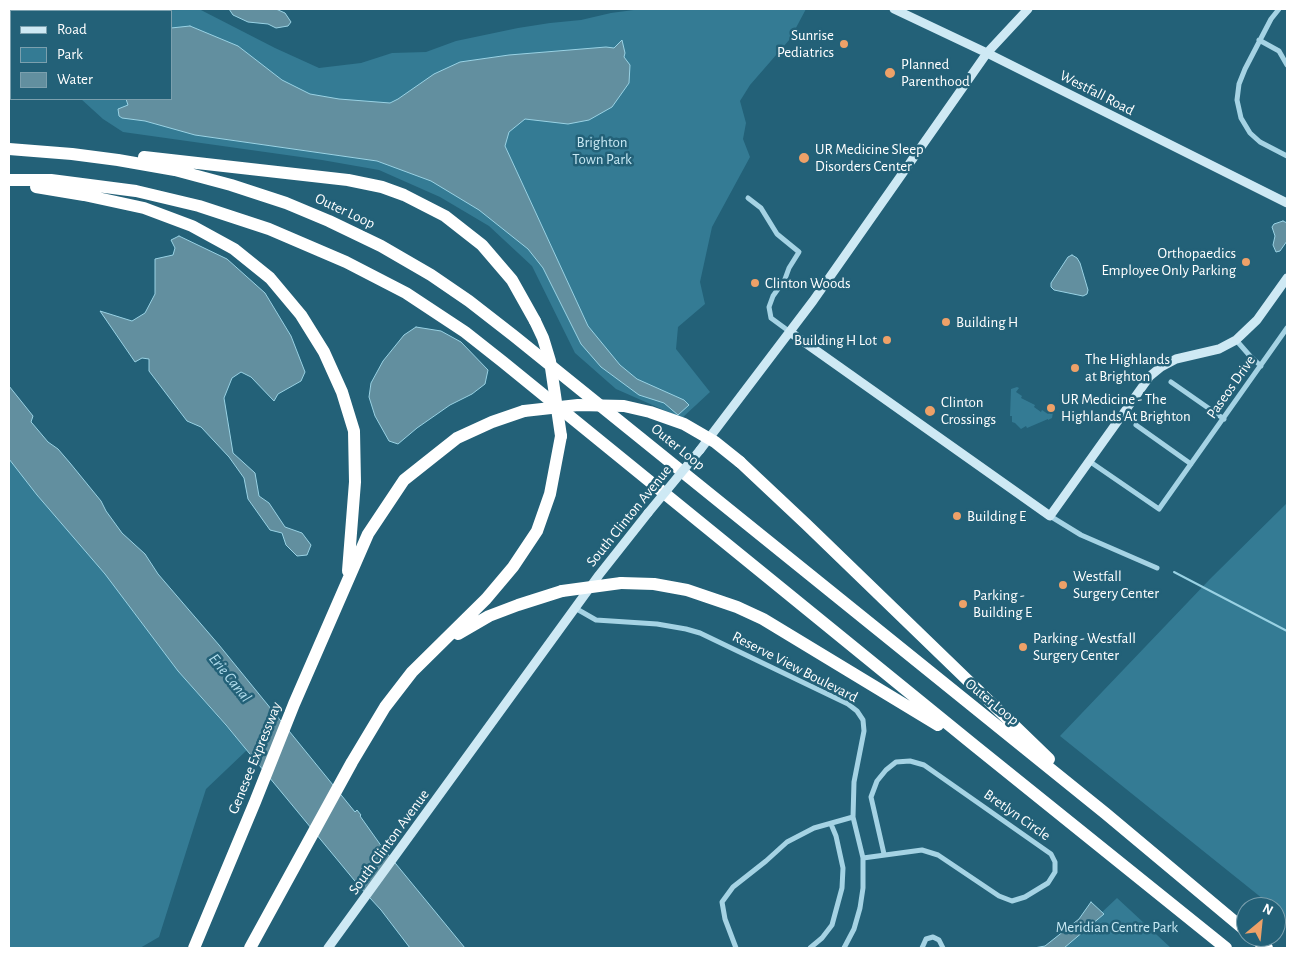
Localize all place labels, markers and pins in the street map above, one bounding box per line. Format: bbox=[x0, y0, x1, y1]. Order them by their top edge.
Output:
place label: Sunrise Pediatrics bbox=[777, 26, 834, 61]
marker: Sunrise Pediatrics bbox=[838, 38, 850, 50]
place label: Planned Parenthood bbox=[901, 55, 970, 90]
marker: Planned Parenthood bbox=[883, 66, 897, 80]
place label: UR Medicine Sleep Disorders Center bbox=[815, 140, 924, 175]
marker: UR Medicine Sleep Disorders Center bbox=[797, 151, 811, 165]
place label: Orthopaedics Employee Only Parking bbox=[1102, 244, 1236, 279]
marker: Orthopaedics Employee Only Parking bbox=[1240, 256, 1252, 268]
place label: Clinton Woods bbox=[765, 274, 851, 292]
marker: Clinton Woods bbox=[749, 277, 761, 289]
place label: Building H bbox=[956, 313, 1018, 331]
marker: Building H bbox=[940, 316, 952, 328]
place label: Building H Lot bbox=[794, 331, 877, 349]
marker: Building H Lot bbox=[881, 334, 893, 346]
place label: The Highlands at Brighton bbox=[1085, 350, 1170, 385]
marker: The Highlands at Brighton bbox=[1069, 362, 1081, 374]
place label: UR Medicine - The Highlands At Brighton bbox=[1061, 390, 1191, 425]
place label: Clinton Crossings bbox=[941, 393, 996, 428]
marker: UR Medicine - The Highlands At Brighton bbox=[1045, 402, 1057, 414]
marker: Clinton Crossings bbox=[923, 404, 937, 418]
place label: Building E bbox=[967, 507, 1026, 525]
marker: Building E bbox=[951, 510, 963, 522]
place label: Westfall Surgery Center bbox=[1073, 567, 1159, 602]
marker: Westfall Surgery Center bbox=[1057, 579, 1069, 591]
place label: Parking - Building E bbox=[973, 586, 1032, 621]
marker: Parking - Building E bbox=[957, 598, 969, 610]
place label: Parking - Westfall Surgery Center bbox=[1033, 629, 1136, 664]
marker: Parking - Westfall Surgery Center bbox=[1017, 641, 1029, 653]

